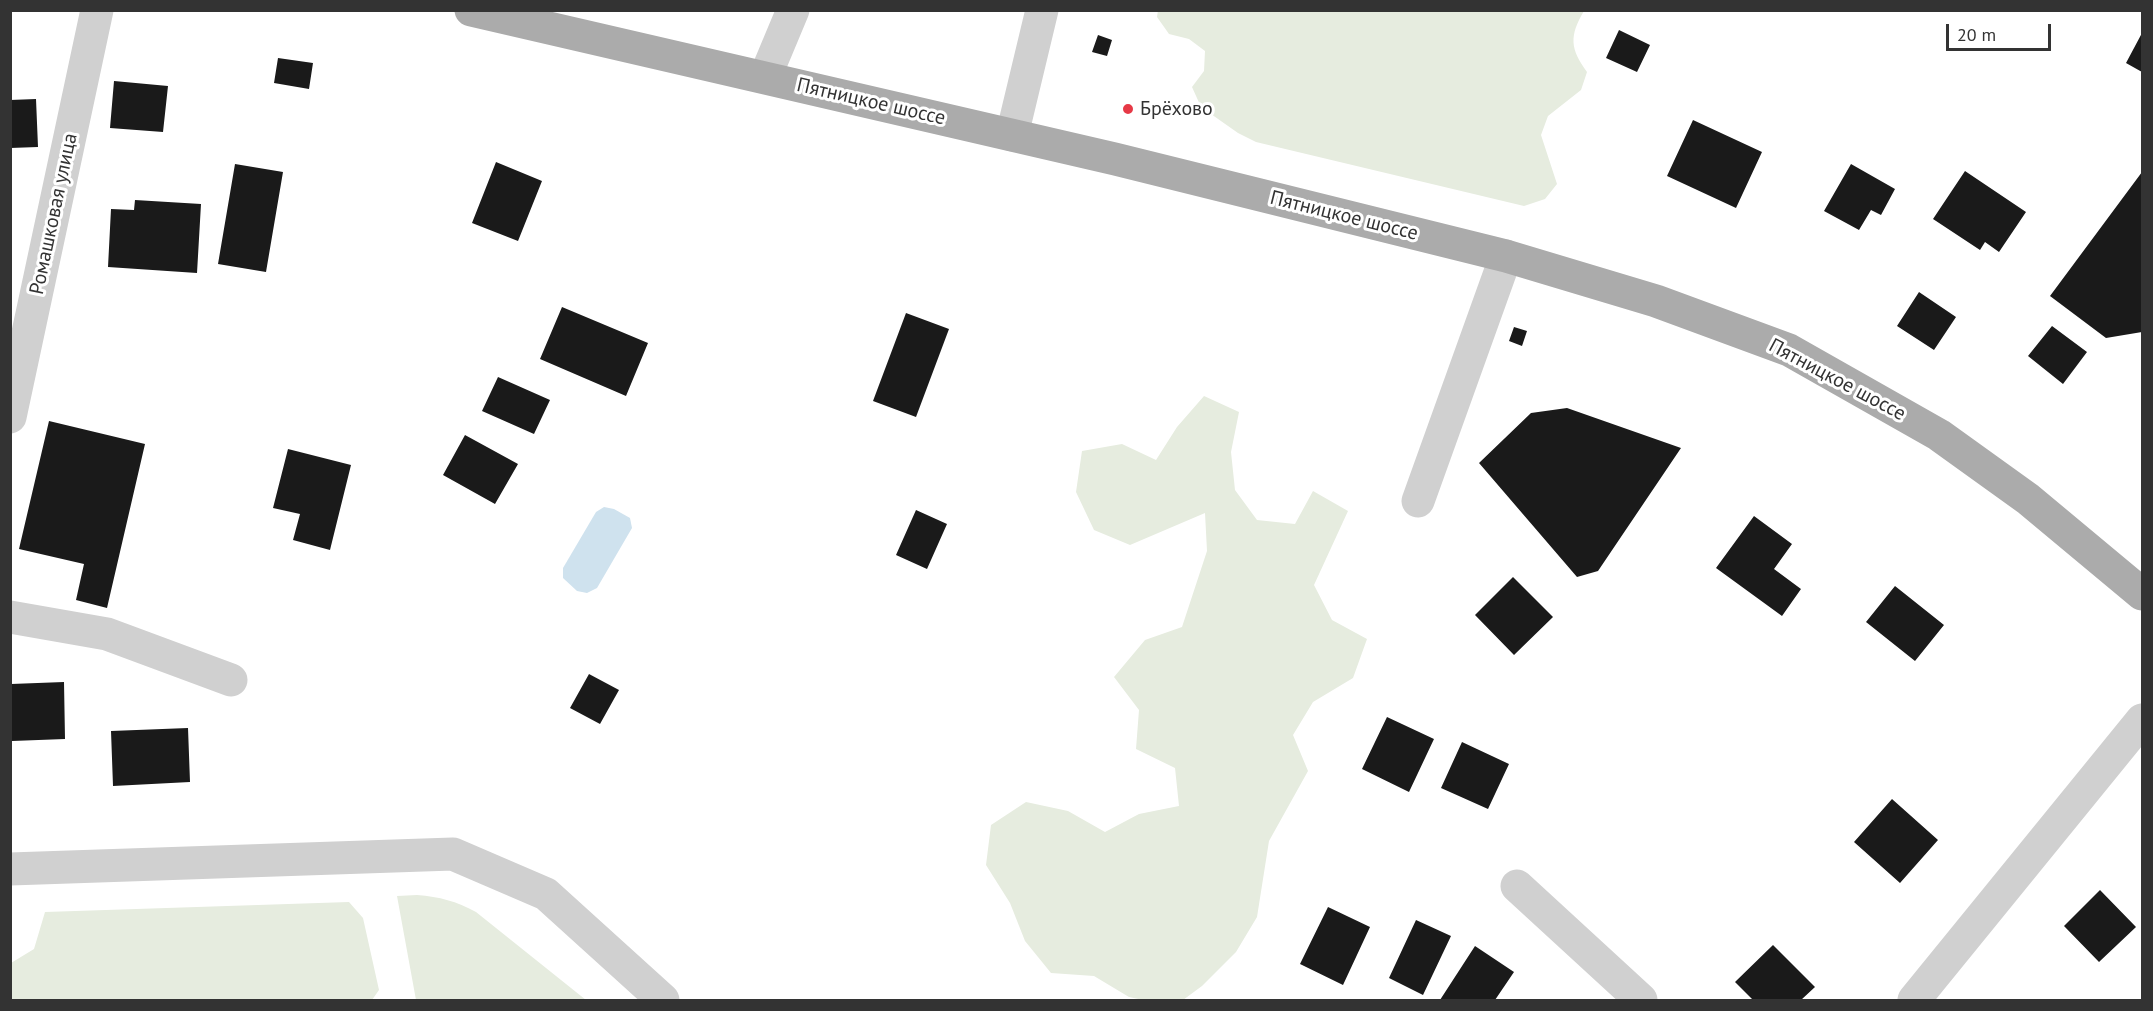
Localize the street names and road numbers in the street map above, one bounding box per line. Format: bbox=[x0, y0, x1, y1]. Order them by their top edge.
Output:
street label: Пятницкое шоссе bbox=[794, 73, 948, 131]
street label: Ромашковая улица bbox=[25, 131, 83, 297]
street label: Пятницкое шоссе bbox=[1268, 186, 1420, 246]
street label: Пятницкое шоссе bbox=[1764, 334, 1910, 426]

